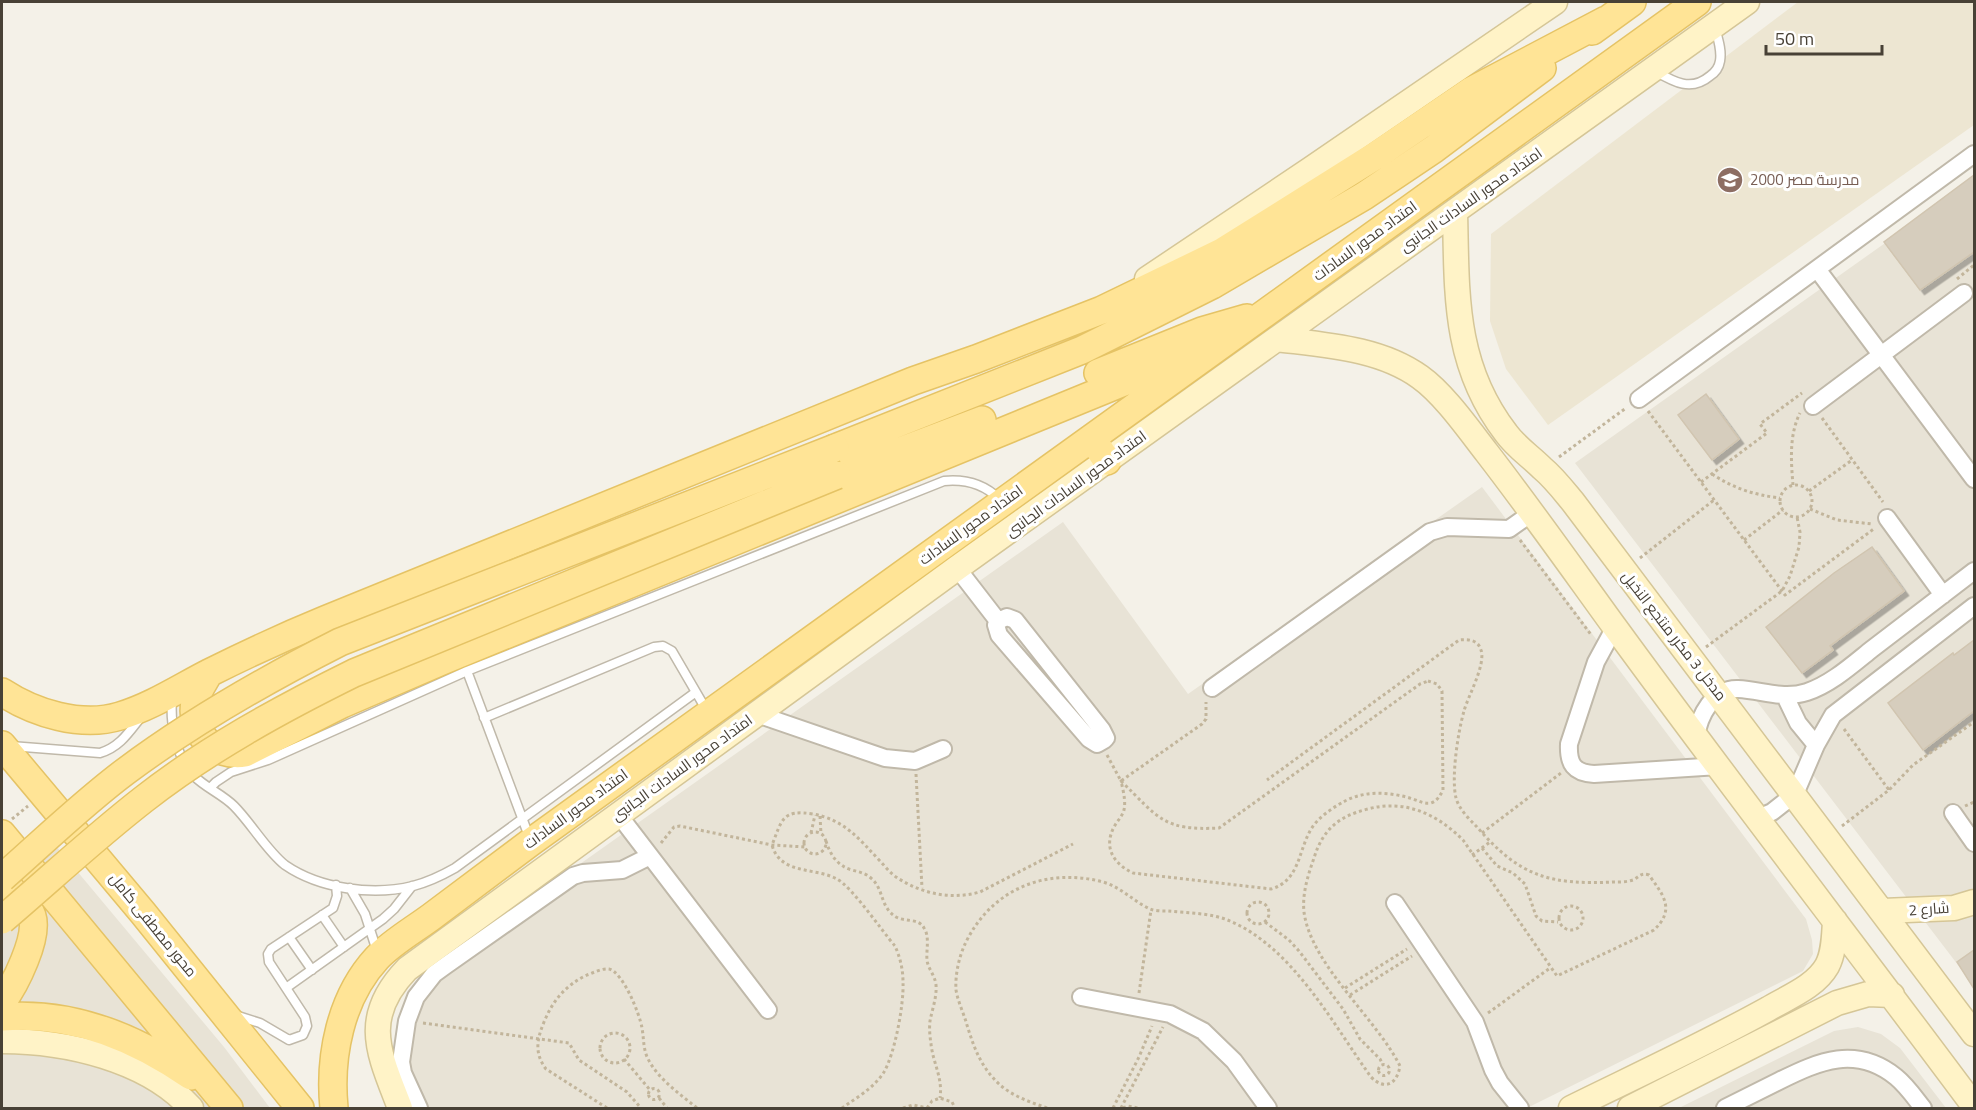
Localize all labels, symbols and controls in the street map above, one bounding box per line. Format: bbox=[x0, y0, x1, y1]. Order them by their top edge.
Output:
scale bar bbox=[1766, 18, 1882, 56]
text: 50 m bbox=[1775, 25, 1814, 52]
street label: امتداد محور السادات الجانبى bbox=[1395, 142, 1547, 258]
school or university icon: مدرسة مصر 2000 bbox=[1715, 165, 1745, 195]
place label: مدرسة مصر 2000 bbox=[1750, 168, 1859, 191]
street label: امتداد محور السادات bbox=[1308, 195, 1422, 286]
street label: امتداد محور السادات الجانبى bbox=[1000, 424, 1151, 543]
street label: امتداد محور السادات bbox=[914, 479, 1028, 570]
street label: مدخل 3 مكرر منتجع النخيل bbox=[1616, 566, 1733, 706]
street label: امتداد محور السادات الجانبى bbox=[606, 708, 757, 827]
street label: امتداد محور السادات bbox=[519, 763, 633, 854]
street label: محور مصطفى كامل bbox=[104, 868, 203, 982]
street label: شارع 2 bbox=[1908, 896, 1950, 921]

